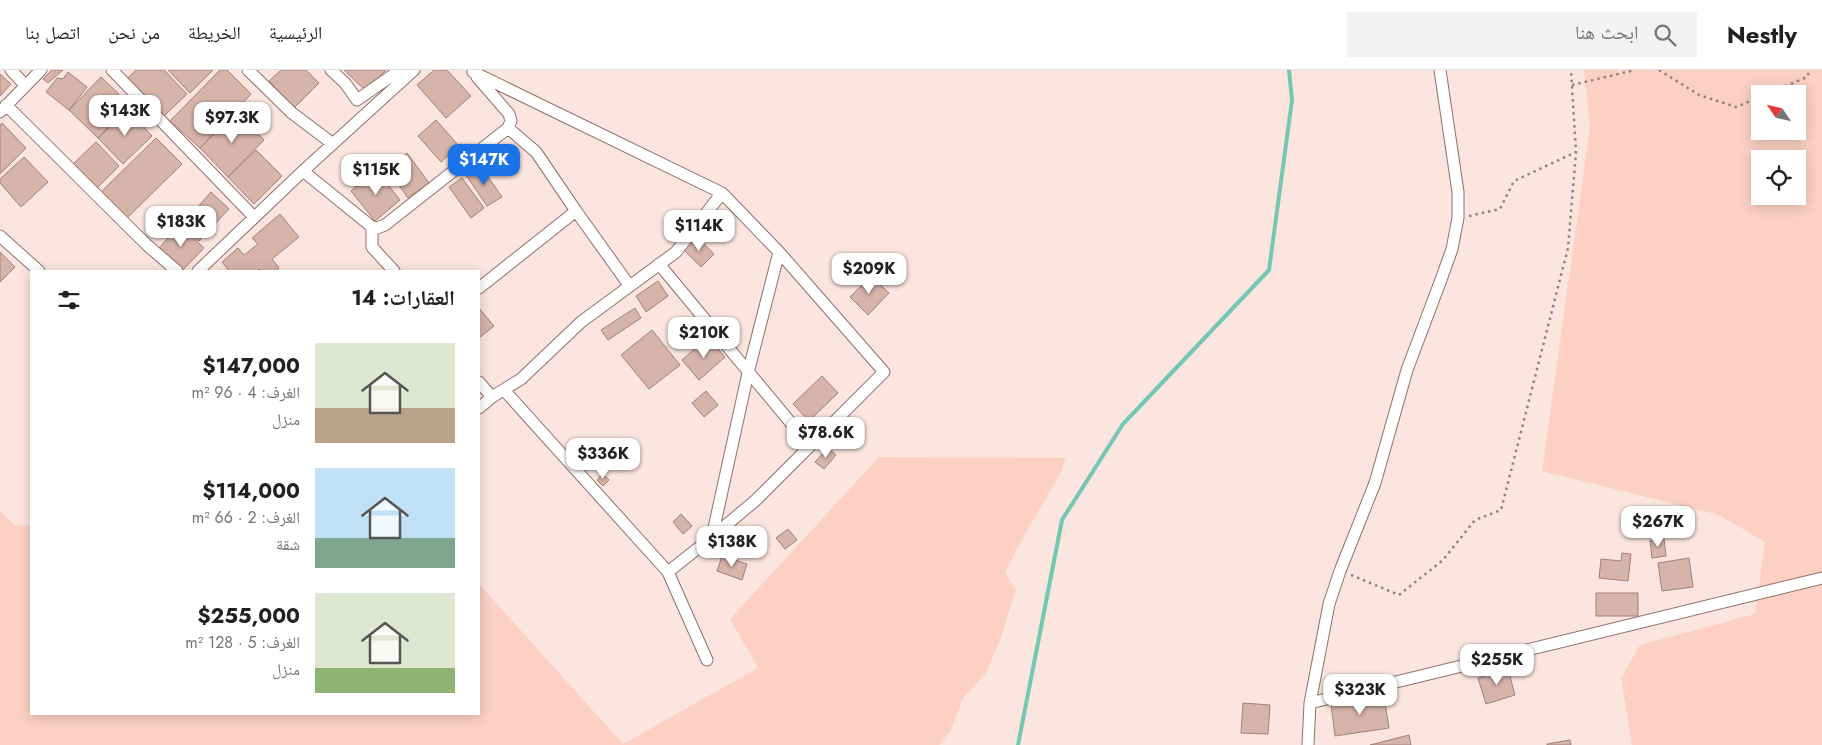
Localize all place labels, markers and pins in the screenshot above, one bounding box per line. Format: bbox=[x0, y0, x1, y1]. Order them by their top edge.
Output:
pin: $143K bbox=[90, 94, 160, 137]
pin: $97.3K bbox=[191, 102, 273, 144]
pin: $147K bbox=[449, 144, 519, 186]
pin: $115K bbox=[341, 154, 411, 196]
pin: $183K bbox=[146, 206, 216, 248]
pin: $114K bbox=[664, 210, 734, 252]
pin: $209K bbox=[834, 252, 904, 295]
pin: $210K bbox=[669, 316, 739, 359]
pin: $78.6K bbox=[785, 416, 867, 459]
pin: $336K bbox=[568, 438, 638, 480]
pin: $267K bbox=[1623, 506, 1693, 548]
pin: $138K bbox=[697, 526, 767, 568]
pin: $255K bbox=[1462, 644, 1532, 686]
pin: $323K bbox=[1325, 674, 1395, 716]

